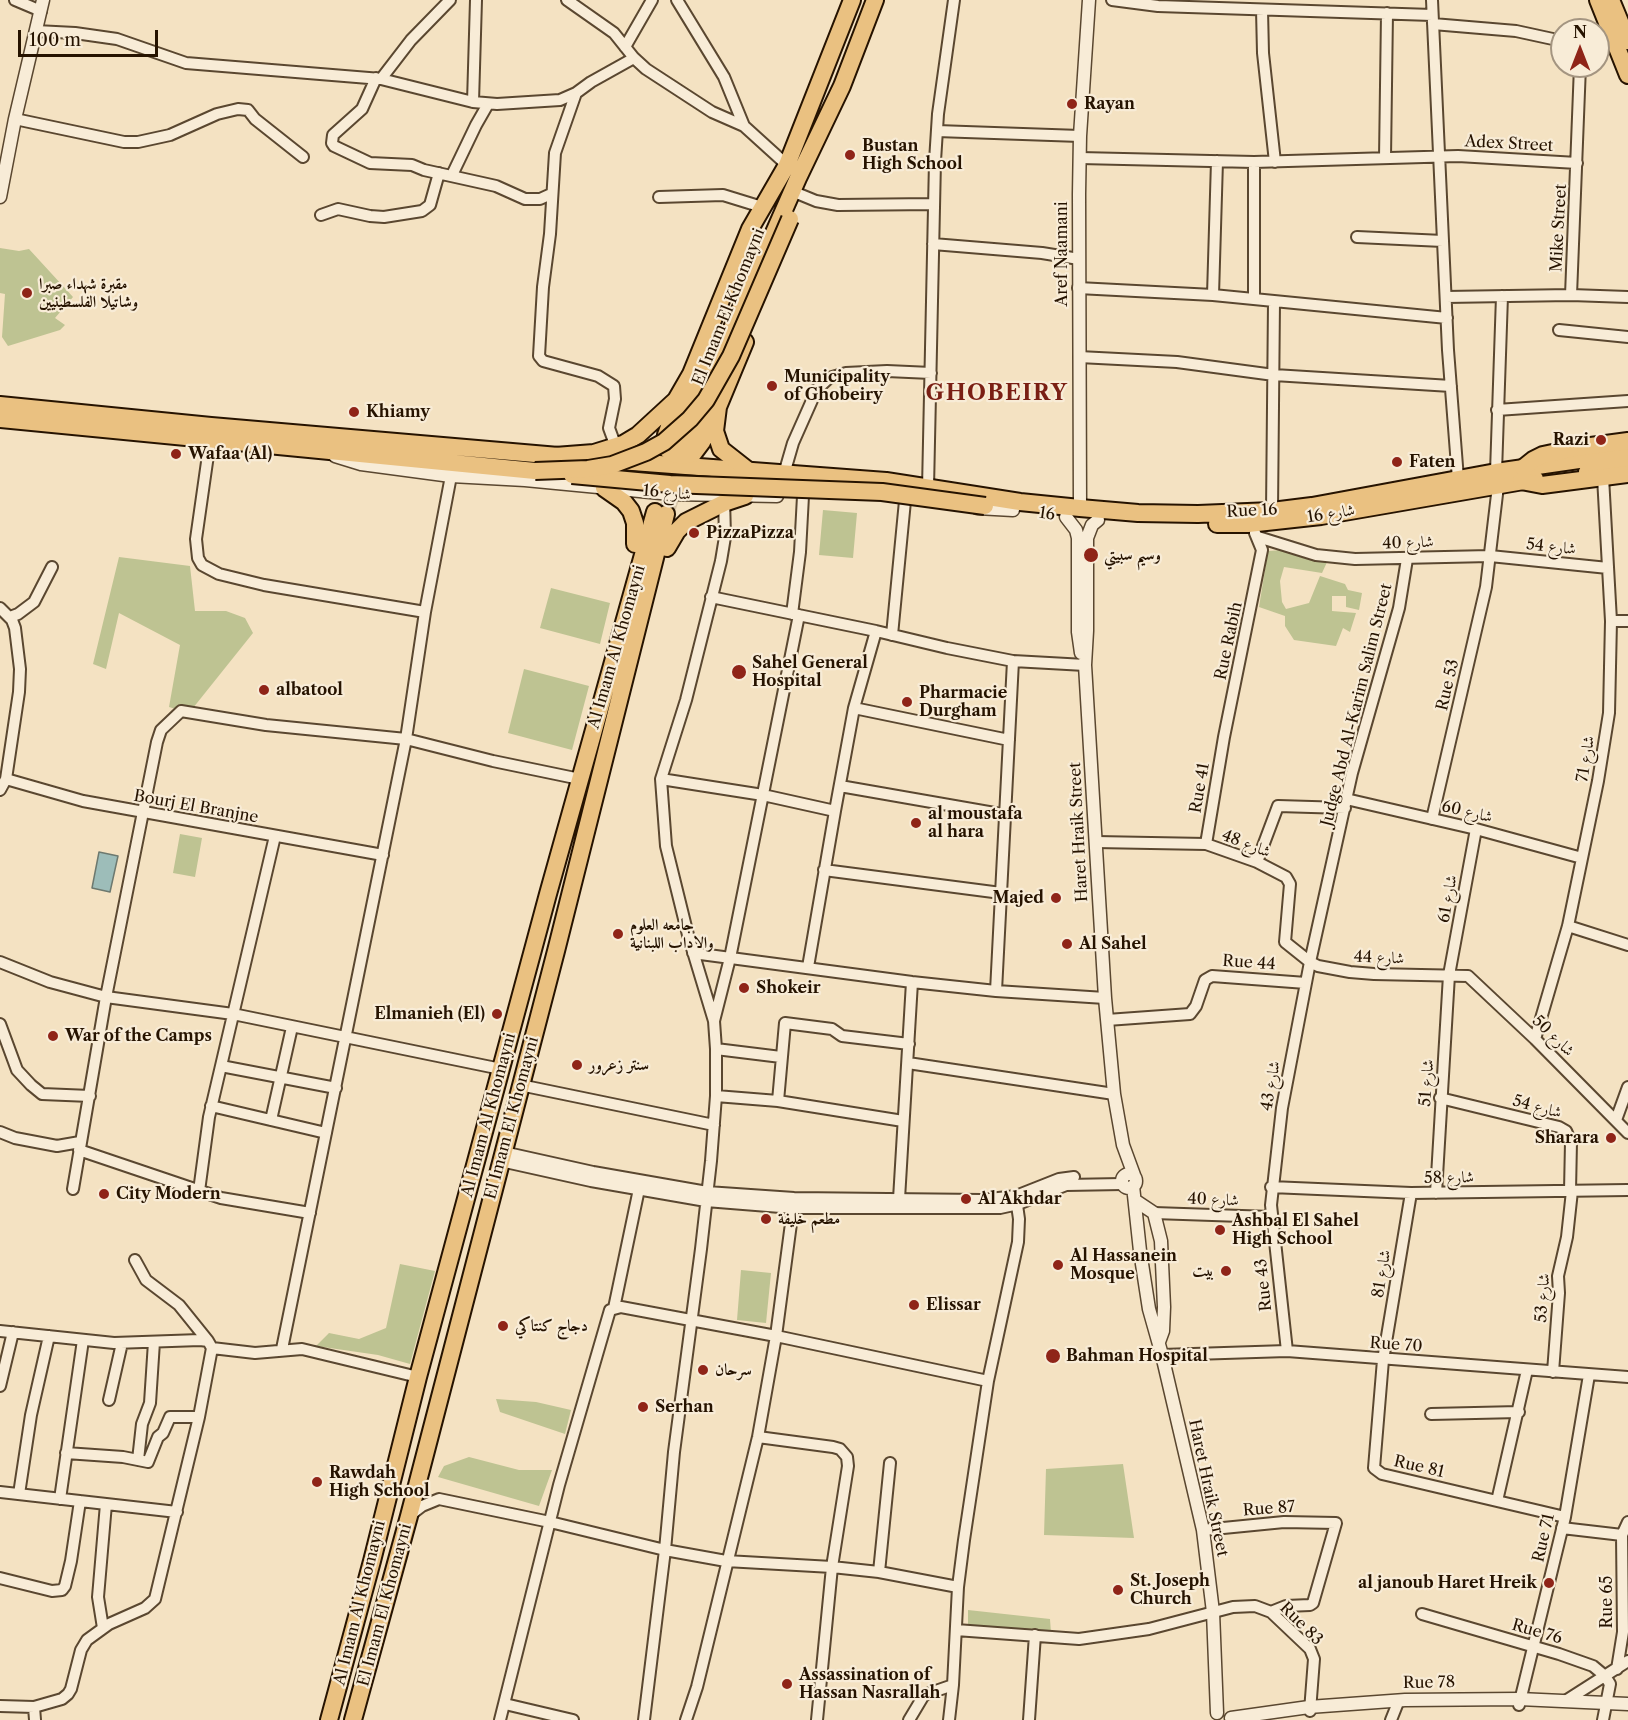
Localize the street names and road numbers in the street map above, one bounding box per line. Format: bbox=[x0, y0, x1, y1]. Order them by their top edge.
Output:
street label: Adex Street bbox=[1464, 132, 1554, 156]
street label: Mike Street bbox=[1547, 183, 1571, 273]
street label: Aref Naamani bbox=[1052, 201, 1072, 307]
street label: El Imam El Khomayni bbox=[689, 226, 769, 388]
street label: شارع 16 bbox=[642, 481, 692, 505]
street label: Rue 16 bbox=[1226, 500, 1278, 522]
street label: شارع 16 bbox=[1306, 501, 1356, 527]
street label: 16 bbox=[1038, 503, 1056, 525]
street label: شارع 40 bbox=[1382, 533, 1434, 553]
street label: شارع 54 bbox=[1525, 535, 1577, 559]
street label: Al Imam Al Khomayni bbox=[584, 563, 650, 731]
street label: Judge Abd Al-Karim Salim Street bbox=[1317, 582, 1397, 828]
street label: Rue Rabih bbox=[1211, 600, 1247, 682]
street label: Rue 53 bbox=[1433, 657, 1463, 713]
street label: شارع 71 bbox=[1573, 734, 1599, 784]
street label: Rue 41 bbox=[1186, 761, 1214, 815]
street label: Haret Hraik Street bbox=[1066, 762, 1092, 902]
street label: Bourj El Branjne bbox=[132, 787, 260, 827]
street label: شارع 60 bbox=[1440, 797, 1494, 827]
street label: شارع 48 bbox=[1219, 826, 1273, 862]
street label: شارع 61 bbox=[1434, 874, 1462, 924]
street label: شارع 44 bbox=[1353, 948, 1405, 968]
street label: Rue 44 bbox=[1222, 952, 1276, 974]
street label: شارع 50 bbox=[1528, 1011, 1578, 1061]
street label: Al Imam Al Khomayni bbox=[458, 1031, 520, 1199]
street label: El Imam El Khomayni bbox=[481, 1035, 543, 1201]
street label: شارع 51 bbox=[1416, 1059, 1438, 1107]
street label: شارع 43 bbox=[1257, 1060, 1285, 1112]
street label: شارع 54 bbox=[1510, 1091, 1564, 1123]
street label: شارع 58 bbox=[1424, 1168, 1474, 1188]
street label: شارع 40 bbox=[1187, 1190, 1239, 1210]
street label: شارع 81 bbox=[1369, 1249, 1395, 1299]
street label: Rue 43 bbox=[1252, 1258, 1276, 1312]
street label: شارع 53 bbox=[1532, 1273, 1554, 1323]
street label: Rue 70 bbox=[1369, 1334, 1423, 1356]
street label: Haret Hraik Street bbox=[1184, 1418, 1232, 1558]
street label: Rue 81 bbox=[1392, 1452, 1446, 1482]
street label: Rue 87 bbox=[1242, 1498, 1296, 1520]
street label: Rue 71 bbox=[1529, 1512, 1559, 1564]
street label: Al Imam Al Khomayni bbox=[330, 1519, 390, 1687]
street label: El Imam El Khomayni bbox=[354, 1522, 416, 1688]
street label: Rue 65 bbox=[1597, 1576, 1617, 1628]
street label: Rue 83 bbox=[1275, 1598, 1327, 1650]
street label: Rue 76 bbox=[1510, 1616, 1564, 1648]
street label: Rue 78 bbox=[1403, 1673, 1455, 1693]

